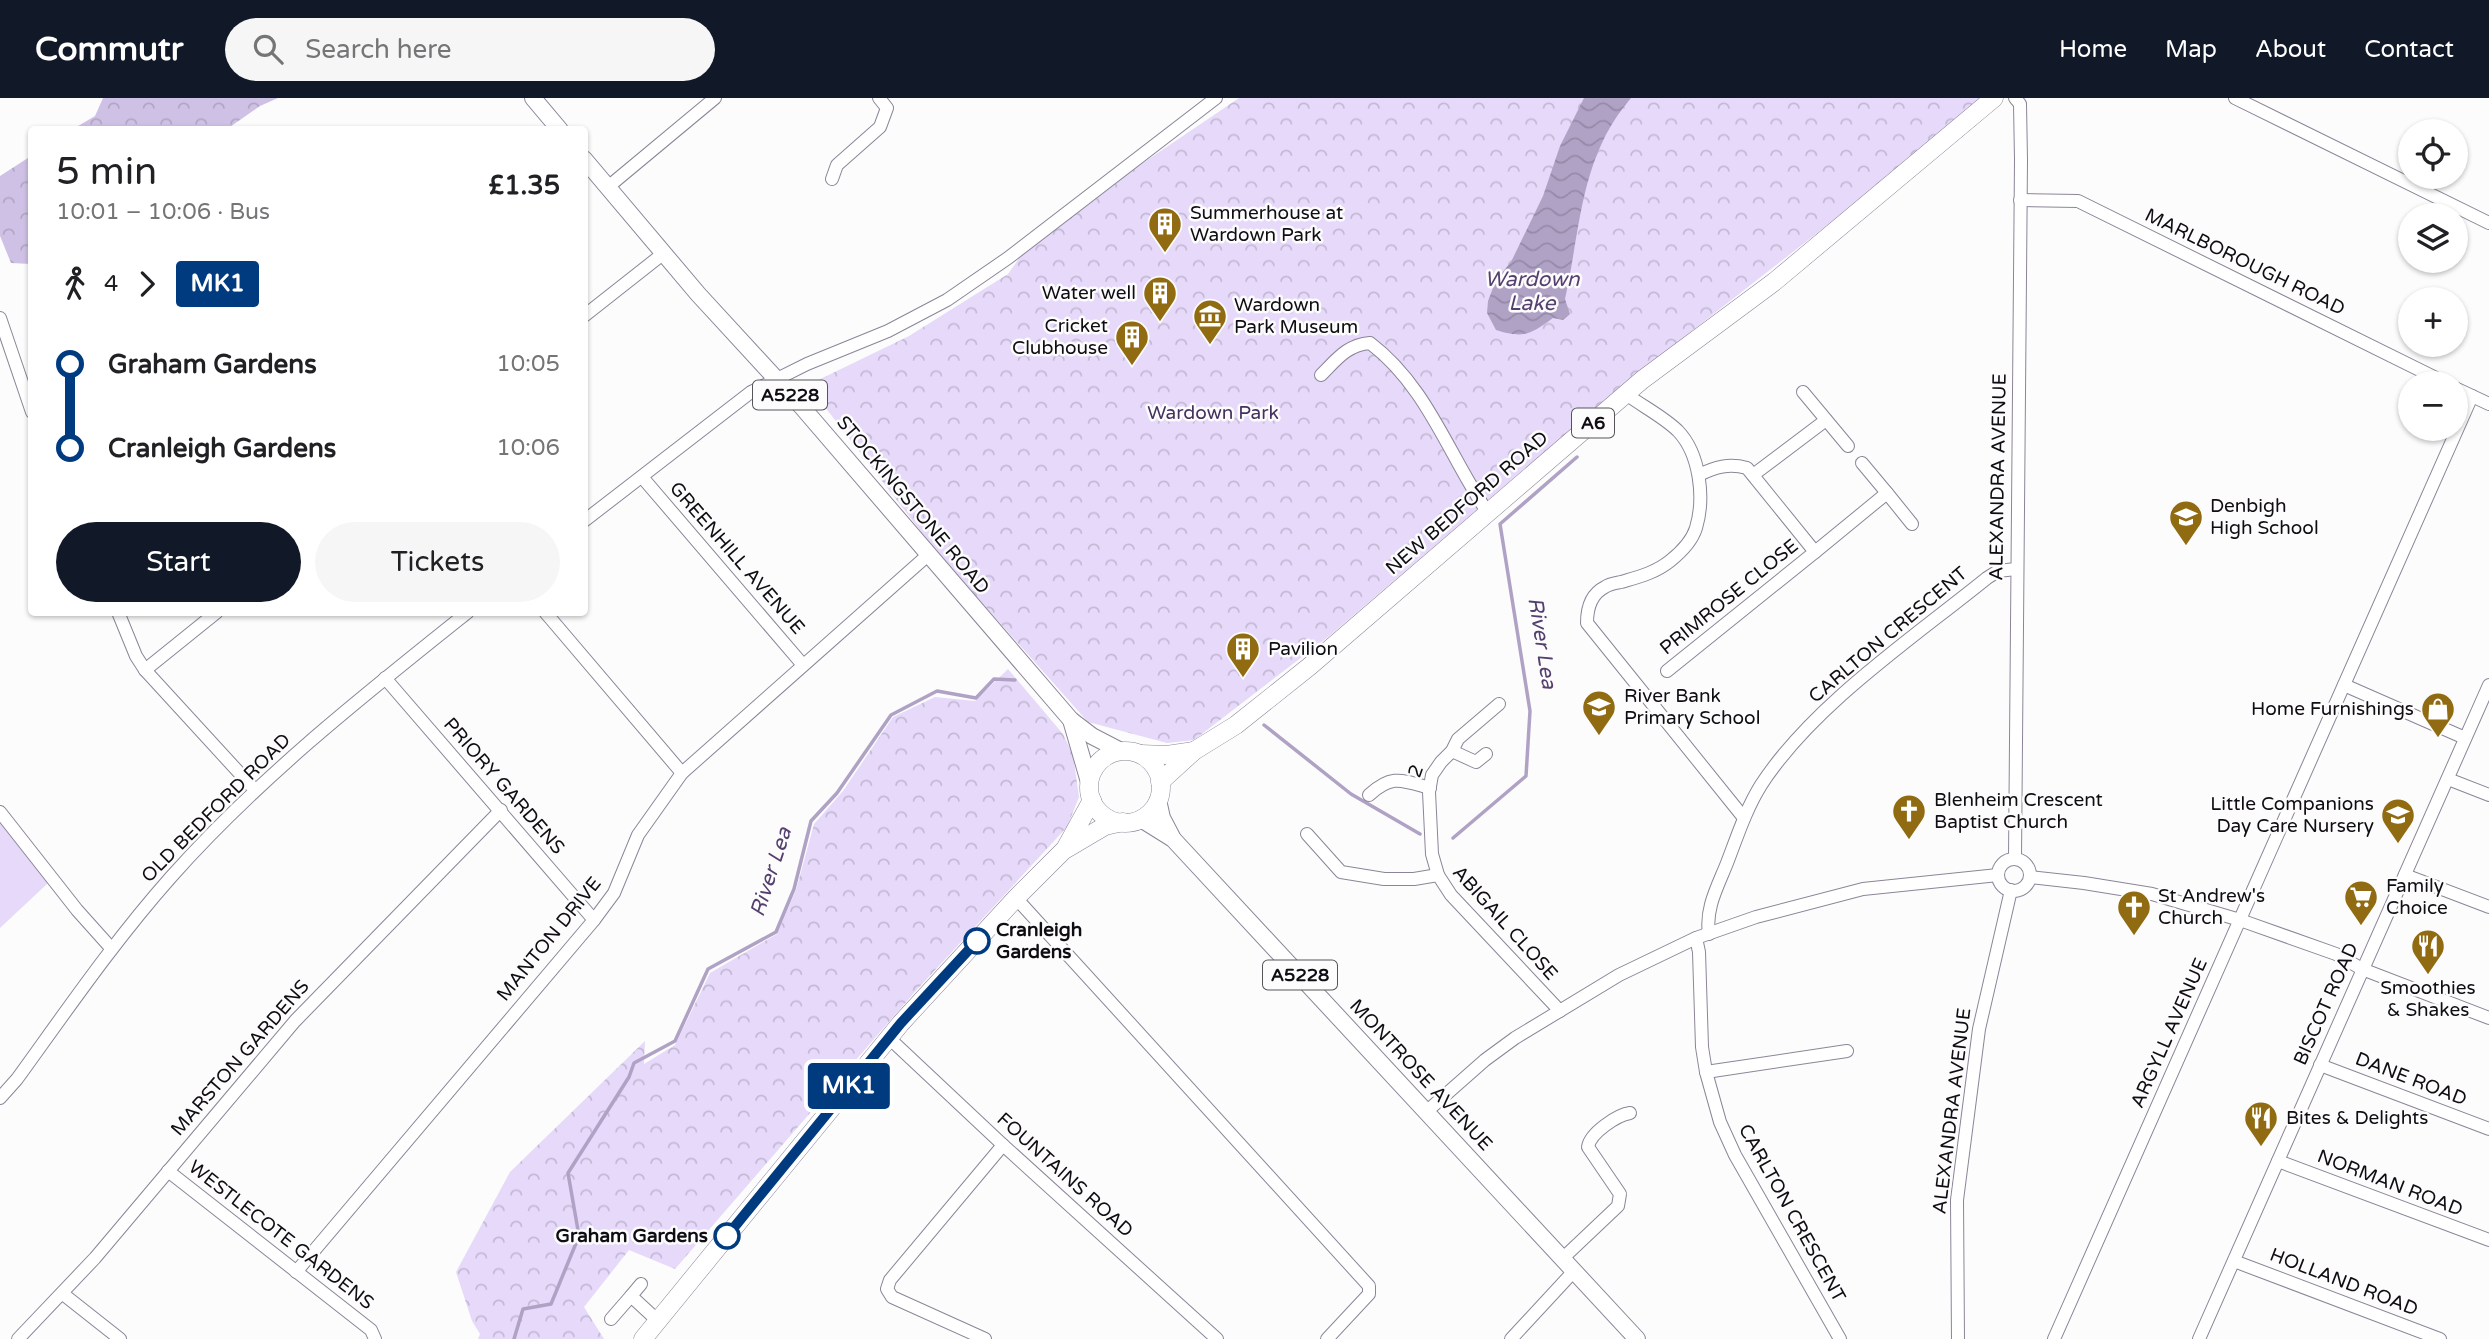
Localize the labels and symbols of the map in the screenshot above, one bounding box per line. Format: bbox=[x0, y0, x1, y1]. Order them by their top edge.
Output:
place label: Summerhouse at Wardown Park bbox=[1190, 202, 1343, 246]
street label: MARLBOROUGH ROAD bbox=[2141, 204, 2349, 320]
building icon: Summerhouse at Wardown Park bbox=[1146, 205, 1184, 254]
water label: Wardown Lake bbox=[1484, 267, 1581, 316]
building icon: Water well bbox=[1141, 274, 1179, 323]
place label: Water well bbox=[1042, 282, 1136, 304]
place label: Wardown Park Museum bbox=[1234, 294, 1358, 338]
museum icon: Wardown Park Museum bbox=[1191, 297, 1229, 346]
place label: Cricket Clubhouse bbox=[1012, 315, 1108, 359]
building icon: Cricket Clubhouse bbox=[1113, 318, 1151, 367]
street label: ALEXANDRA AVENUE bbox=[1985, 373, 2011, 581]
road number: A5228 bbox=[753, 380, 827, 410]
park label: Wardown Park bbox=[1147, 402, 1279, 424]
road number: A6 bbox=[1572, 408, 1614, 438]
street label: STOCKINGSTONE ROAD bbox=[832, 412, 994, 598]
street label: NEW BEDFORD ROAD bbox=[1381, 427, 1553, 579]
street label: GREENHILL AVENUE bbox=[665, 477, 809, 639]
place label: Denbigh High School bbox=[2210, 495, 2319, 539]
school or university icon: Denbigh High School bbox=[2167, 498, 2205, 547]
street label: PRIMROSE CLOSE bbox=[1656, 535, 1802, 659]
street label: CARLTON CRESCENT bbox=[1804, 562, 1972, 708]
water label: River Lea bbox=[1522, 595, 1562, 692]
building icon: Pavilion bbox=[1224, 630, 1262, 679]
place label: Pavilion bbox=[1268, 638, 1338, 660]
place label: River Bank Primary School bbox=[1624, 685, 1760, 729]
school or university icon: River Bank Primary School bbox=[1580, 688, 1618, 737]
shop icon: Home Furnishings bbox=[2419, 690, 2457, 739]
place label: Home Furnishings bbox=[2251, 698, 2414, 720]
street label: PRIORY GARDENS bbox=[439, 713, 569, 859]
street label: OLD BEDFORD ROAD bbox=[137, 729, 295, 887]
street label: 2 bbox=[1404, 762, 1428, 780]
place label: Blenheim Crescent Baptist Church bbox=[1934, 789, 2103, 833]
church icon: Blenheim Crescent Baptist Church bbox=[1890, 792, 1928, 841]
place label: Little Companions Day Care Nursery bbox=[2210, 793, 2374, 837]
school or university icon: Little Companions Day Care Nursery bbox=[2379, 796, 2417, 845]
water label: River Lea bbox=[745, 823, 798, 920]
street label: ABIGAIL CLOSE bbox=[1448, 861, 1562, 985]
street label: MANTON DRIVE bbox=[492, 873, 606, 1005]
place label: Family Choice bbox=[2386, 875, 2448, 919]
supermarket icon: Family Choice bbox=[2342, 878, 2380, 927]
place label: St Andrew's Church bbox=[2158, 885, 2265, 929]
church icon: St Andrew's Church bbox=[2115, 888, 2153, 937]
place label: Cranleigh Gardens bbox=[996, 919, 1082, 963]
restaurant icon: Smoothies & Shakes bbox=[2409, 927, 2447, 976]
marker: Cranleigh Gardens bbox=[964, 928, 990, 954]
street label: BISCOT ROAD bbox=[2289, 939, 2363, 1069]
street label: ARGYLL AVENUE bbox=[2126, 955, 2212, 1111]
road number: A5228 bbox=[1263, 960, 1337, 990]
street label: MARSTON GARDENS bbox=[166, 976, 314, 1140]
place label: Smoothies & Shakes bbox=[2380, 977, 2476, 1021]
street label: MONTROSE AVENUE bbox=[1345, 995, 1497, 1155]
street label: ALEXANDRA AVENUE bbox=[1928, 1007, 1976, 1215]
street label: DANE ROAD bbox=[2352, 1048, 2470, 1110]
line badge: MK1 bbox=[809, 1063, 889, 1109]
restaurant icon: Bites & Delights bbox=[2242, 1099, 2280, 1148]
place label: Bites & Delights bbox=[2286, 1107, 2428, 1129]
street label: FOUNTAINS ROAD bbox=[993, 1108, 1137, 1242]
street label: CARLTON CRESCENT bbox=[1734, 1120, 1850, 1306]
street label: NORMAN ROAD bbox=[2314, 1145, 2466, 1221]
street label: WESTLECOTE GARDENS bbox=[184, 1156, 378, 1314]
marker: Graham Gardens bbox=[714, 1223, 740, 1249]
place label: Graham Gardens bbox=[556, 1225, 708, 1247]
street label: HOLLAND ROAD bbox=[2267, 1244, 2421, 1320]

